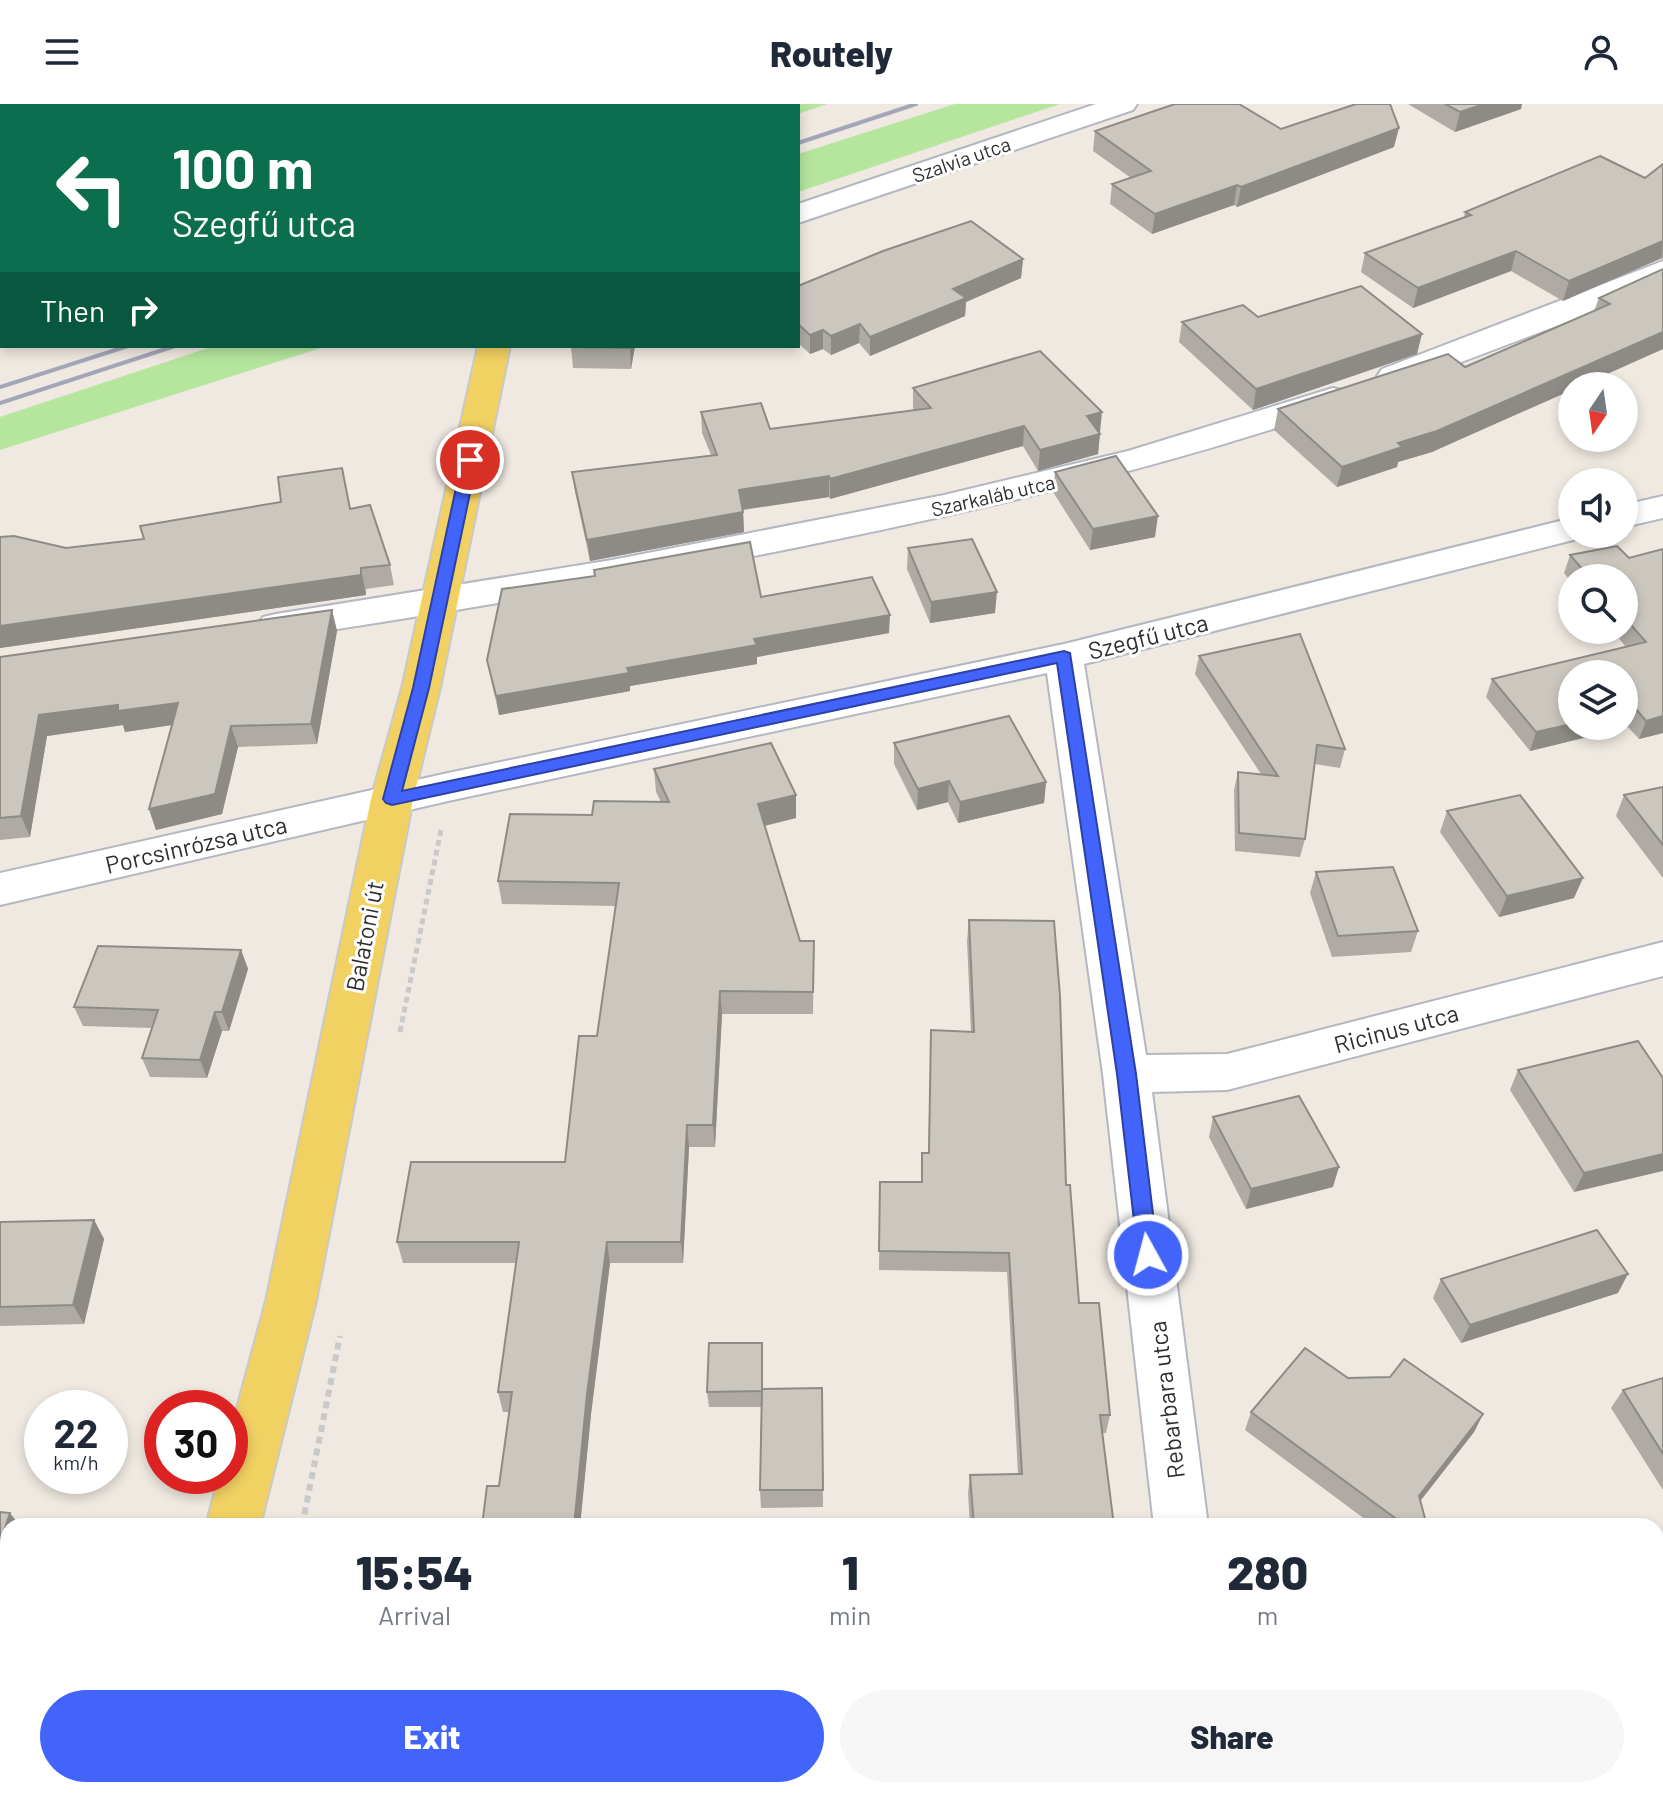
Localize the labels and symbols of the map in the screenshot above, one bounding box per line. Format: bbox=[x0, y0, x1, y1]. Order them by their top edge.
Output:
street label: Szalvia utca bbox=[909, 131, 1013, 187]
north arrow bbox=[1558, 372, 1638, 452]
pin bbox=[436, 426, 504, 494]
street label: Szarkaláb utca bbox=[929, 469, 1057, 521]
street label: Szegfű utca bbox=[1085, 607, 1211, 665]
street label: Porcsinrózsa utca bbox=[102, 809, 290, 879]
street label: Balatoni út bbox=[339, 878, 389, 994]
street label: Ricinus utca bbox=[1331, 997, 1461, 1059]
position arrow bbox=[1106, 1213, 1190, 1297]
street label: Rebarbara utca bbox=[1142, 1320, 1190, 1480]
speed limit sign: 30 bbox=[144, 1390, 248, 1494]

